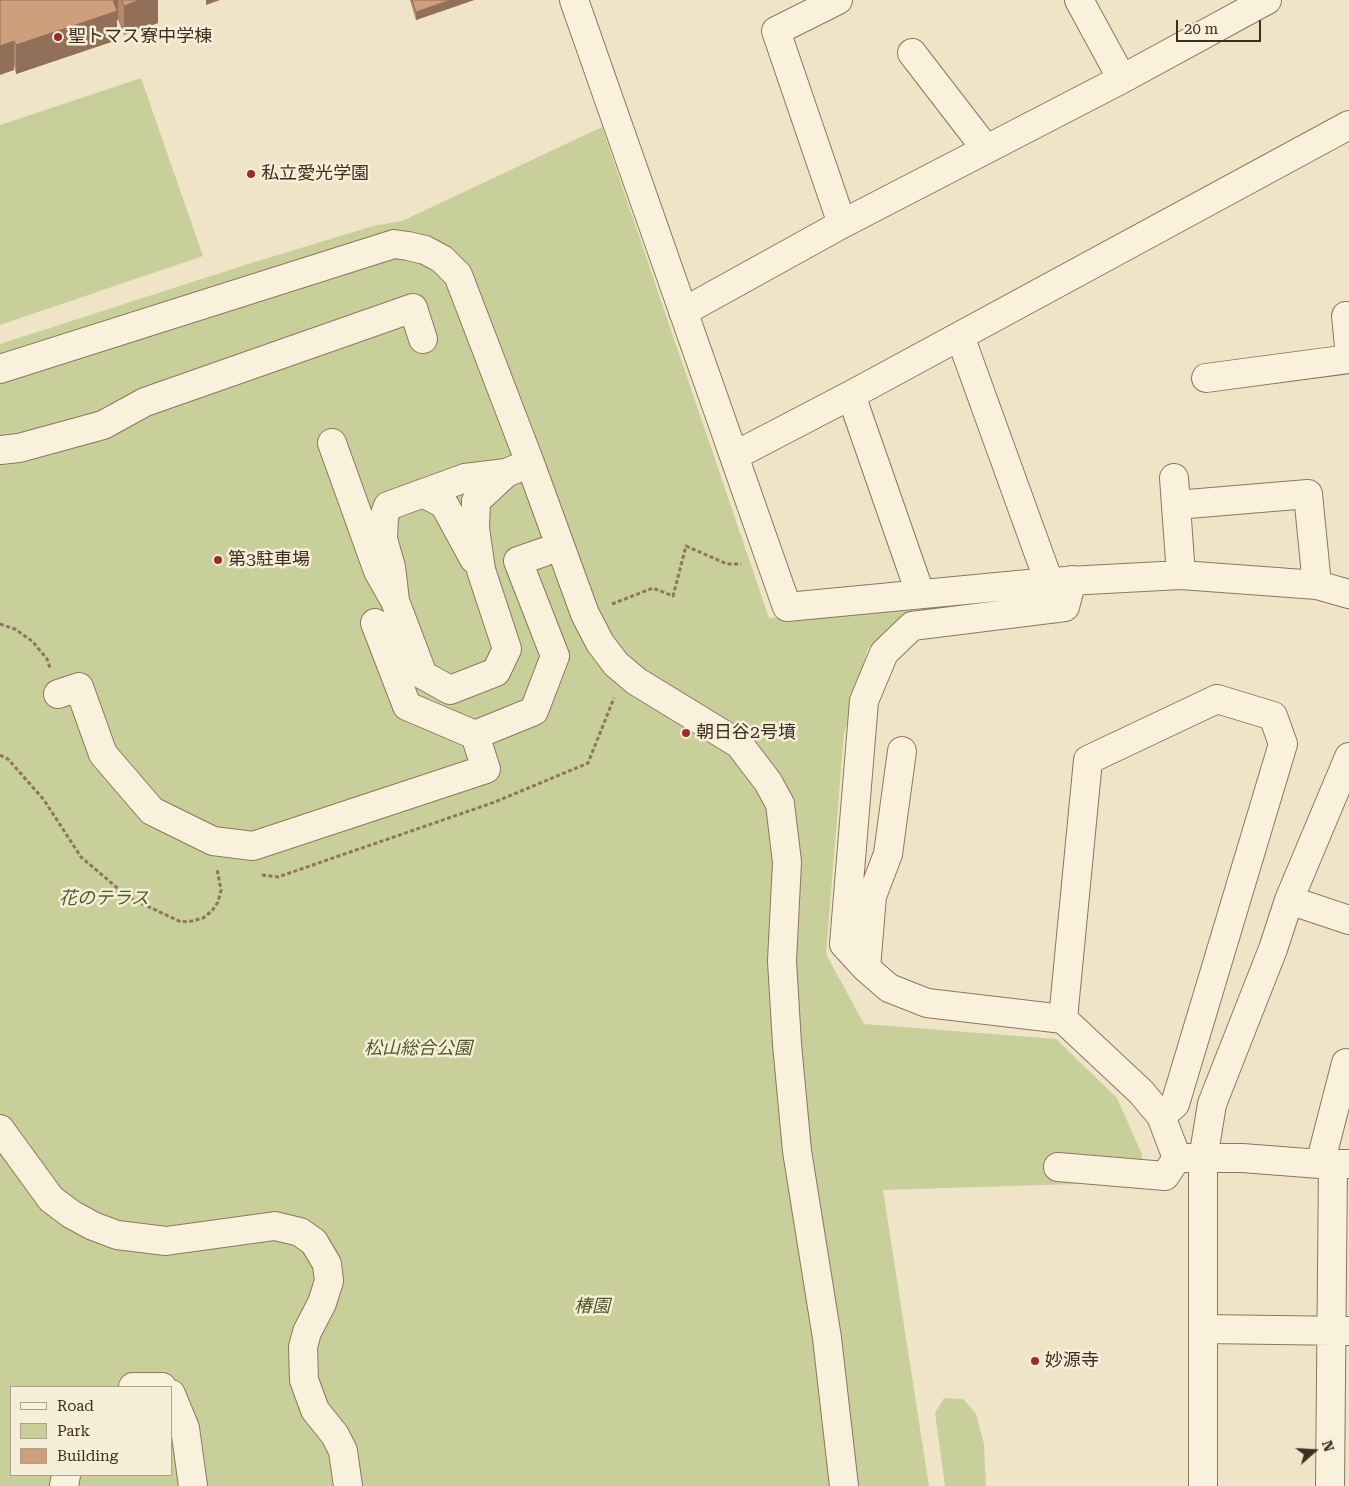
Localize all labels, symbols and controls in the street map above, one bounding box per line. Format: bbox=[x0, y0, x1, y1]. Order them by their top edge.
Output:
scale bar bbox=[1179, 10, 1264, 42]
text: 20 m bbox=[1184, 20, 1218, 38]
place label: 聖トマス寮中学棟 bbox=[68, 26, 212, 48]
marker: 聖トマス寮中学棟 bbox=[52, 31, 64, 43]
place label: 私立愛光学園 bbox=[261, 163, 369, 185]
marker: 私立愛光学園 bbox=[245, 168, 257, 180]
place label: 第3駐車場 bbox=[228, 549, 310, 571]
marker: 第3駐車場 bbox=[212, 554, 224, 566]
place label: 朝日谷2号墳 bbox=[696, 722, 796, 744]
marker: 朝日谷2号墳 bbox=[680, 727, 692, 739]
park label: 花のテラス bbox=[59, 888, 149, 910]
park label: 松山総合公園 bbox=[364, 1038, 472, 1060]
park label: 椿園 bbox=[574, 1296, 610, 1318]
place label: 妙源寺 bbox=[1045, 1350, 1099, 1372]
marker: 妙源寺 bbox=[1029, 1355, 1041, 1367]
legend bbox=[10, 1386, 172, 1476]
text: Road bbox=[57, 1397, 94, 1415]
text: Park bbox=[57, 1422, 90, 1440]
north arrow bbox=[1289, 1426, 1339, 1476]
text: N bbox=[1319, 1438, 1338, 1454]
text: Building bbox=[57, 1447, 118, 1465]

